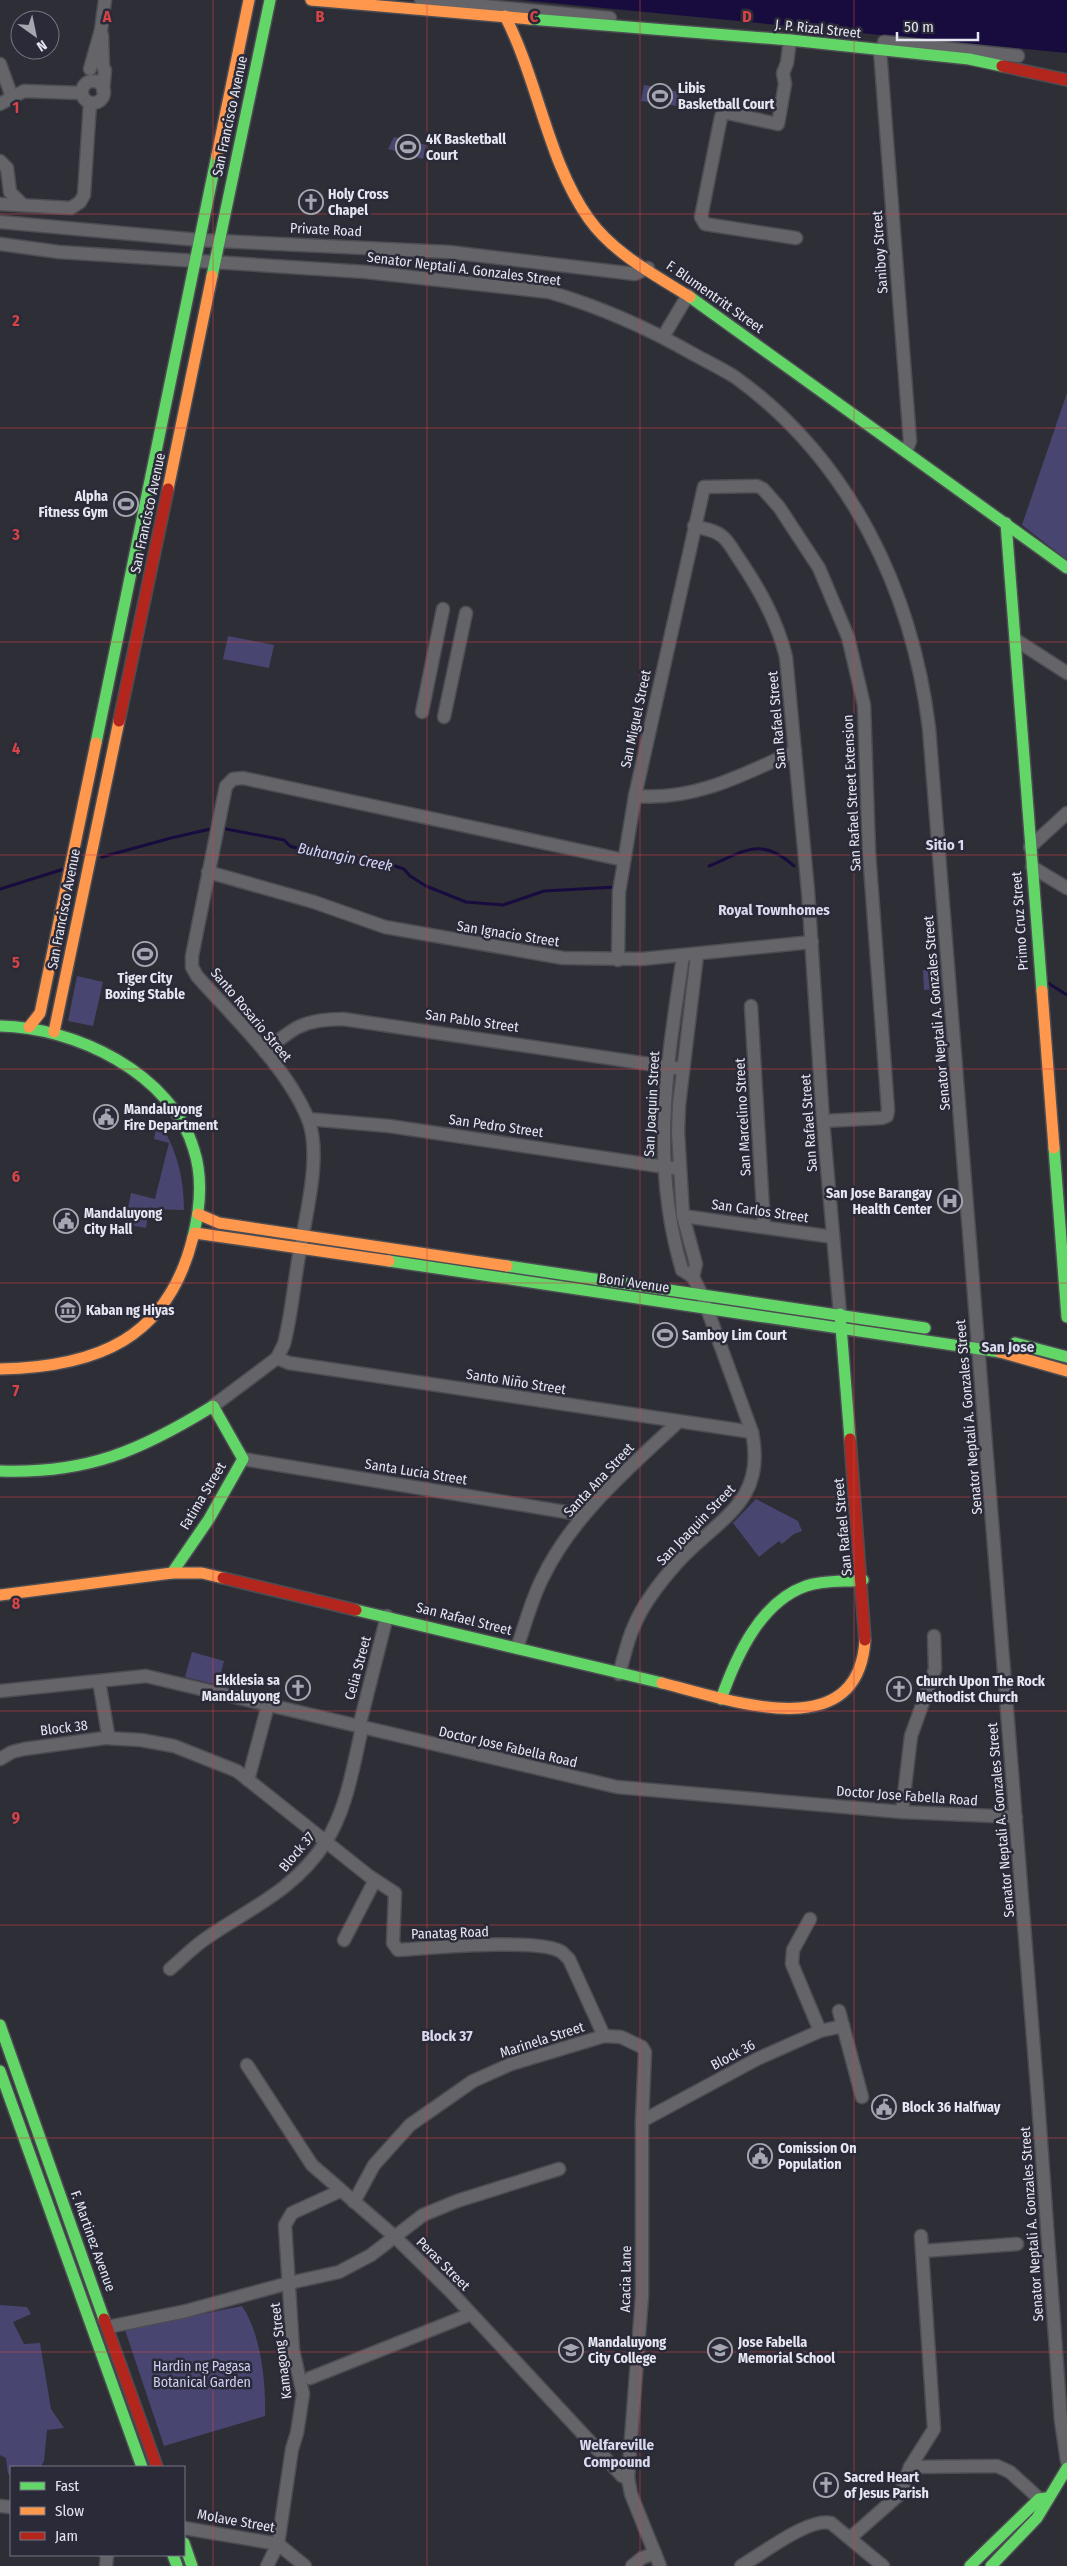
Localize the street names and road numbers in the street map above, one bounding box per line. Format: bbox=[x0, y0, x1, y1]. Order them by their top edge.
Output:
street label: J. P. Rizal Street bbox=[774, 16, 862, 42]
street label: San Francisco Avenue bbox=[209, 54, 251, 178]
street label: Saniboy Street bbox=[869, 209, 891, 294]
street label: Private Road bbox=[290, 220, 362, 240]
street label: Senator Neptali A. Gonzales Street bbox=[366, 249, 562, 289]
street label: F. Blumentritt Street bbox=[663, 257, 767, 337]
street label: San Francisco Avenue bbox=[127, 451, 169, 575]
street label: San Miguel Street bbox=[617, 668, 655, 770]
street label: San Rafael Street bbox=[764, 670, 790, 770]
street label: San Rafael Street Extension bbox=[839, 714, 865, 872]
street label: San Francisco Avenue bbox=[44, 847, 84, 971]
street label: Primo Cruz Street bbox=[1008, 870, 1032, 971]
street label: Senator Neptali A. Gonzales Street bbox=[920, 915, 954, 1111]
street label: San Ignacio Street bbox=[456, 918, 561, 951]
street label: Santo Rosario Street bbox=[207, 965, 295, 1066]
street label: San Pablo Street bbox=[424, 1006, 520, 1036]
street label: San Joaquin Street bbox=[641, 1050, 663, 1157]
street label: San Marcelino Street bbox=[731, 1057, 755, 1176]
street label: San Rafael Street bbox=[797, 1073, 821, 1172]
street label: San Pedro Street bbox=[448, 1111, 545, 1141]
street label: San Carlos Street bbox=[710, 1196, 810, 1226]
street label: Boni Avenue bbox=[598, 1270, 671, 1296]
street label: Senator Neptali A. Gonzales Street bbox=[952, 1319, 986, 1515]
street label: Santo Niño Street bbox=[465, 1366, 567, 1398]
street label: Santa Ana Street bbox=[560, 1439, 638, 1521]
street label: Santa Lucia Street bbox=[364, 1456, 469, 1489]
street label: Fatima Street bbox=[176, 1459, 230, 1533]
street label: San Rafael Street bbox=[830, 1477, 856, 1577]
street label: San Joaquin Street bbox=[653, 1481, 739, 1569]
street label: San Rafael Street bbox=[414, 1599, 514, 1639]
street label: Celia Street bbox=[341, 1634, 375, 1702]
street label: Block 38 bbox=[39, 1717, 89, 1739]
street label: Senator Neptali A. Gonzales Street bbox=[984, 1722, 1018, 1918]
street label: Doctor Jose Fabella Road bbox=[437, 1723, 579, 1771]
street label: Doctor Jose Fabella Road bbox=[836, 1783, 978, 1809]
street label: Block 37 bbox=[276, 1829, 319, 1875]
street label: Panatag Road bbox=[411, 1923, 489, 1943]
street label: Marinela Street bbox=[498, 2018, 587, 2062]
street label: Block 36 bbox=[708, 2036, 758, 2074]
street label: Senator Neptali A. Gonzales Street bbox=[1017, 2126, 1047, 2322]
street label: F. Martinez Avenue bbox=[67, 2188, 119, 2294]
street label: Peras Street bbox=[413, 2234, 474, 2295]
street label: Acacia Lane bbox=[617, 2245, 635, 2313]
street label: Kamagong Street bbox=[267, 2301, 295, 2400]
street label: Molave Street bbox=[196, 2506, 276, 2536]

